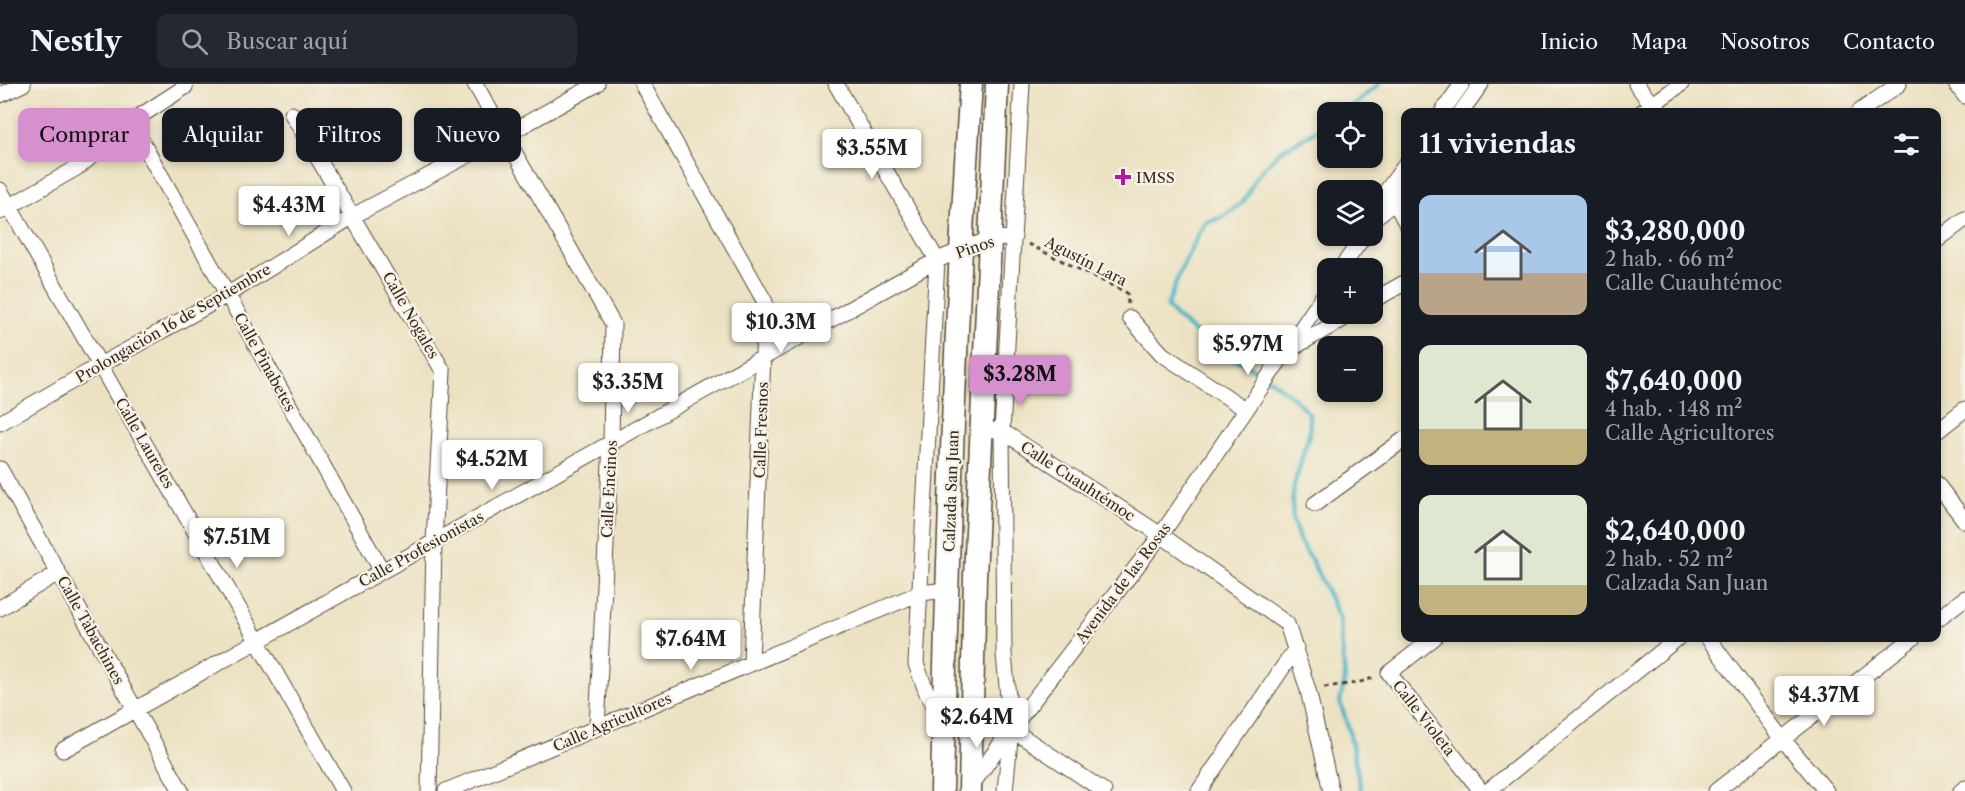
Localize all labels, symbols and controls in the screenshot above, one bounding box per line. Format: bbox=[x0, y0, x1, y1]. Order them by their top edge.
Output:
search box bbox=[157, 14, 577, 68]
text: Nestly bbox=[30, 24, 121, 58]
icon: search bbox=[178, 25, 211, 58]
text: Buscar aquí bbox=[226, 28, 348, 55]
text: Inicio bbox=[1540, 29, 1598, 54]
text: Mapa bbox=[1631, 29, 1687, 54]
text: Nosotros bbox=[1720, 29, 1810, 54]
text: Contacto bbox=[1843, 29, 1935, 54]
map controls bbox=[1317, 102, 1383, 402]
button: locate bbox=[1317, 102, 1383, 168]
chip: Comprar bbox=[18, 108, 150, 162]
chip: Alquilar bbox=[162, 108, 284, 162]
chip: Filtros bbox=[296, 108, 402, 162]
chip: Nuevo bbox=[414, 108, 521, 162]
text: 11 viviendas bbox=[1419, 128, 1576, 160]
icon: filters bbox=[1890, 128, 1923, 161]
pin: $3.55M bbox=[823, 129, 921, 180]
text: $3.55M bbox=[836, 136, 908, 160]
marker: IMSS bbox=[1114, 168, 1132, 186]
place label: IMSS bbox=[1136, 168, 1175, 187]
button: layers bbox=[1317, 180, 1383, 246]
pin: $4.43M bbox=[240, 186, 338, 237]
text: $4.43M bbox=[253, 193, 325, 217]
text: $3,280,000 bbox=[1605, 215, 1745, 247]
icon: home bbox=[1467, 219, 1539, 291]
street label: Pinos bbox=[953, 232, 997, 262]
street label: Agustín Lara bbox=[1041, 232, 1130, 290]
text: 2 hab. · 66 m² bbox=[1605, 247, 1734, 271]
button: + bbox=[1317, 258, 1383, 324]
street label: Prolongación 16 de Septiembre bbox=[72, 259, 274, 387]
street label: Calle Nogales bbox=[378, 268, 444, 362]
text: Calle Cuauhtémoc bbox=[1605, 271, 1782, 295]
pin: $10.3M bbox=[732, 303, 830, 354]
street label: Calle Pinabetes bbox=[230, 309, 300, 415]
text: $10.3M bbox=[746, 310, 816, 334]
pin: $5.97M bbox=[1199, 325, 1297, 376]
text: $5.97M bbox=[1213, 332, 1283, 356]
button: − bbox=[1317, 336, 1383, 402]
pin: $3.28M bbox=[971, 355, 1069, 406]
text: $3.28M bbox=[983, 362, 1057, 386]
pin: $3.35M bbox=[579, 363, 677, 414]
text: $7,640,000 bbox=[1605, 365, 1743, 397]
icon: home bbox=[1467, 369, 1539, 441]
text: $3.35M bbox=[592, 370, 664, 394]
street label: Calle Fresnos bbox=[750, 381, 772, 479]
street label: Calle Laureles bbox=[111, 394, 179, 492]
text: 4 hab. · 148 m² bbox=[1605, 397, 1743, 421]
text: Calle Agricultores bbox=[1605, 421, 1775, 445]
street label: Calzada San Juan bbox=[939, 429, 963, 552]
street label: Calle Cuauhtémoc bbox=[1017, 437, 1139, 525]
pin: $4.52M bbox=[443, 440, 541, 491]
street label: Calle Encinos bbox=[597, 440, 621, 538]
text: $4.52M bbox=[456, 447, 528, 471]
street label: Calle Profesionistas bbox=[355, 507, 487, 591]
text: $2,640,000 bbox=[1605, 515, 1746, 547]
pin: $7.51M bbox=[188, 518, 286, 569]
street label: Avenida de las Rosas bbox=[1071, 519, 1175, 648]
icon: home bbox=[1467, 519, 1539, 591]
text: $7.51M bbox=[203, 525, 271, 549]
text: 2 hab. · 52 m² bbox=[1605, 547, 1733, 571]
text: Calzada San Juan bbox=[1605, 571, 1768, 595]
street label: Calle Tabachines bbox=[53, 572, 129, 688]
pin: $7.64M bbox=[642, 620, 740, 671]
text: $7.64M bbox=[655, 627, 727, 651]
street label: Calle Violeta bbox=[1389, 676, 1460, 760]
pin: $4.37M bbox=[1775, 676, 1873, 727]
text: $4.37M bbox=[1788, 683, 1860, 707]
street label: Calle Agricultores bbox=[550, 688, 674, 756]
pin: $2.64M bbox=[928, 698, 1026, 749]
text: $2.64M bbox=[940, 705, 1014, 729]

